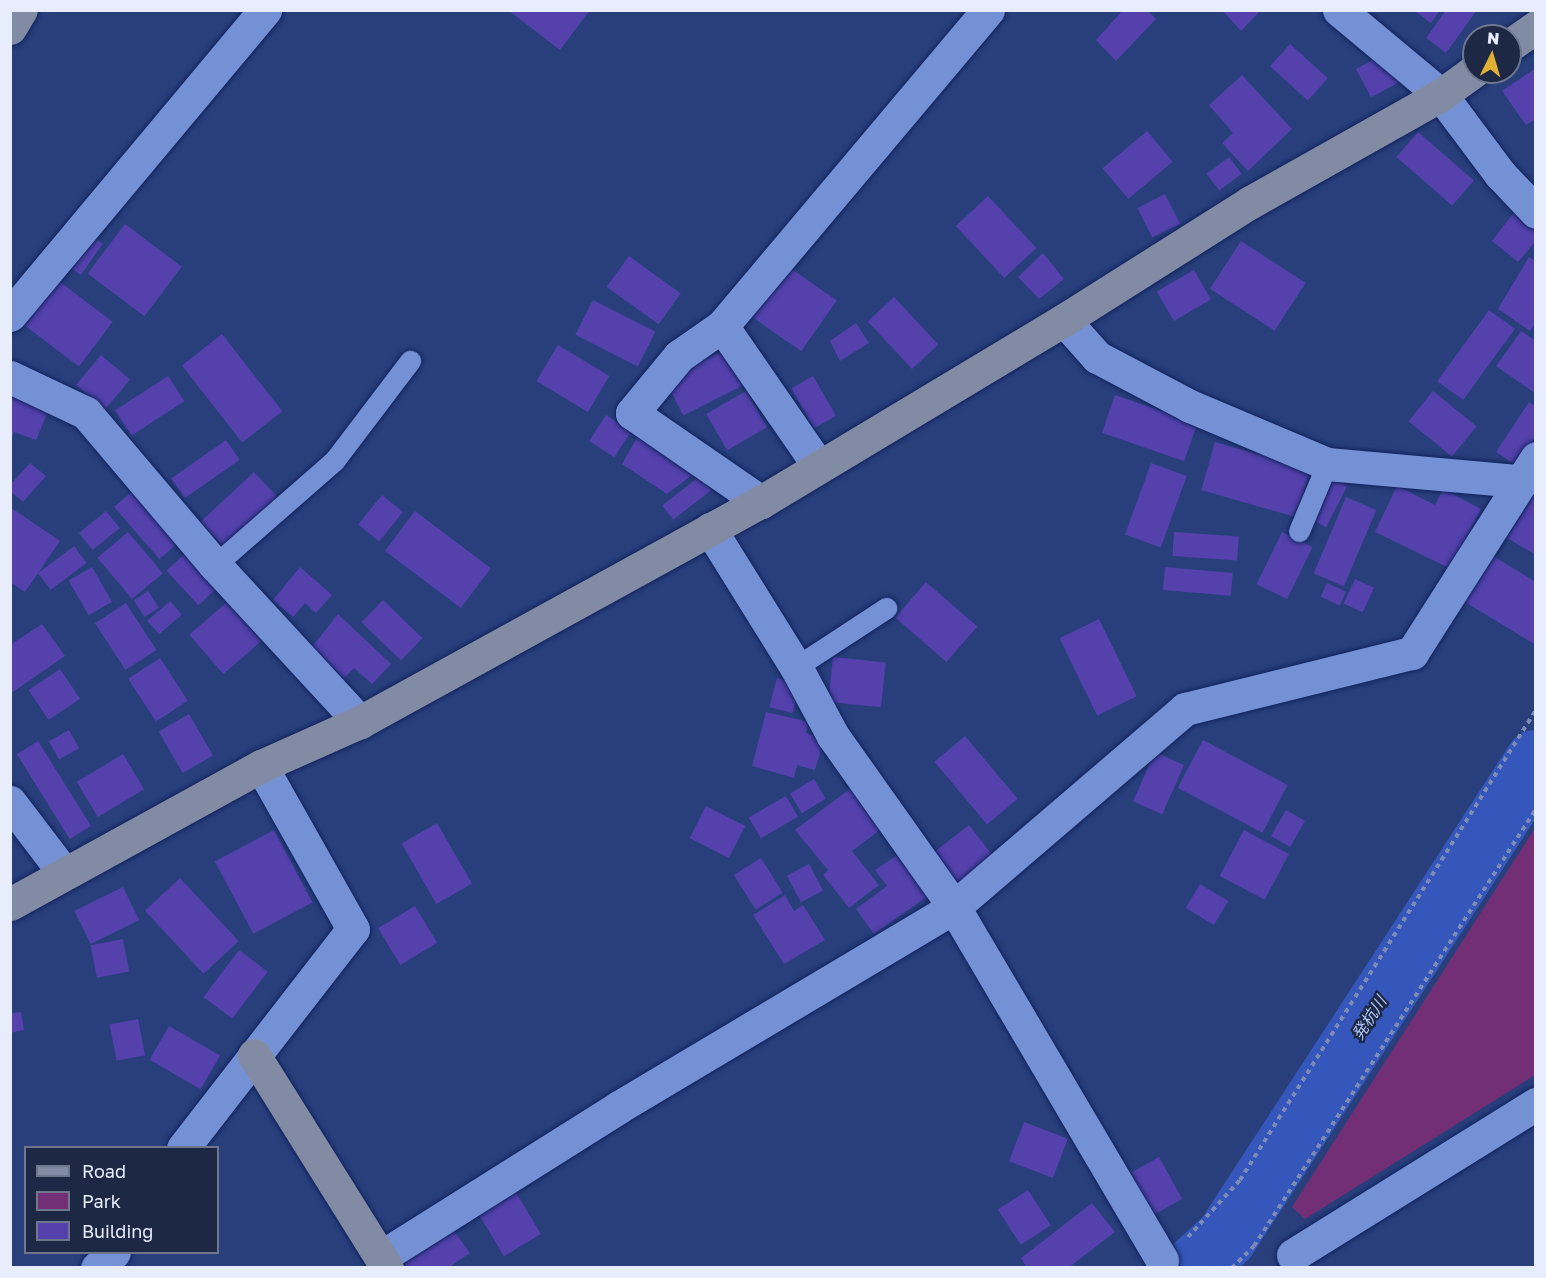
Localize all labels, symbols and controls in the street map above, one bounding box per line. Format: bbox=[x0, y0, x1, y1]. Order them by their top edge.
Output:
north arrow bbox=[1462, 24, 1522, 84]
text: N bbox=[1486, 28, 1500, 49]
water label: 発杭川 bbox=[1348, 993, 1390, 1043]
legend bbox=[24, 1146, 219, 1254]
text: Road bbox=[82, 1160, 126, 1182]
text: Park bbox=[82, 1190, 121, 1212]
text: Building bbox=[82, 1220, 153, 1242]

